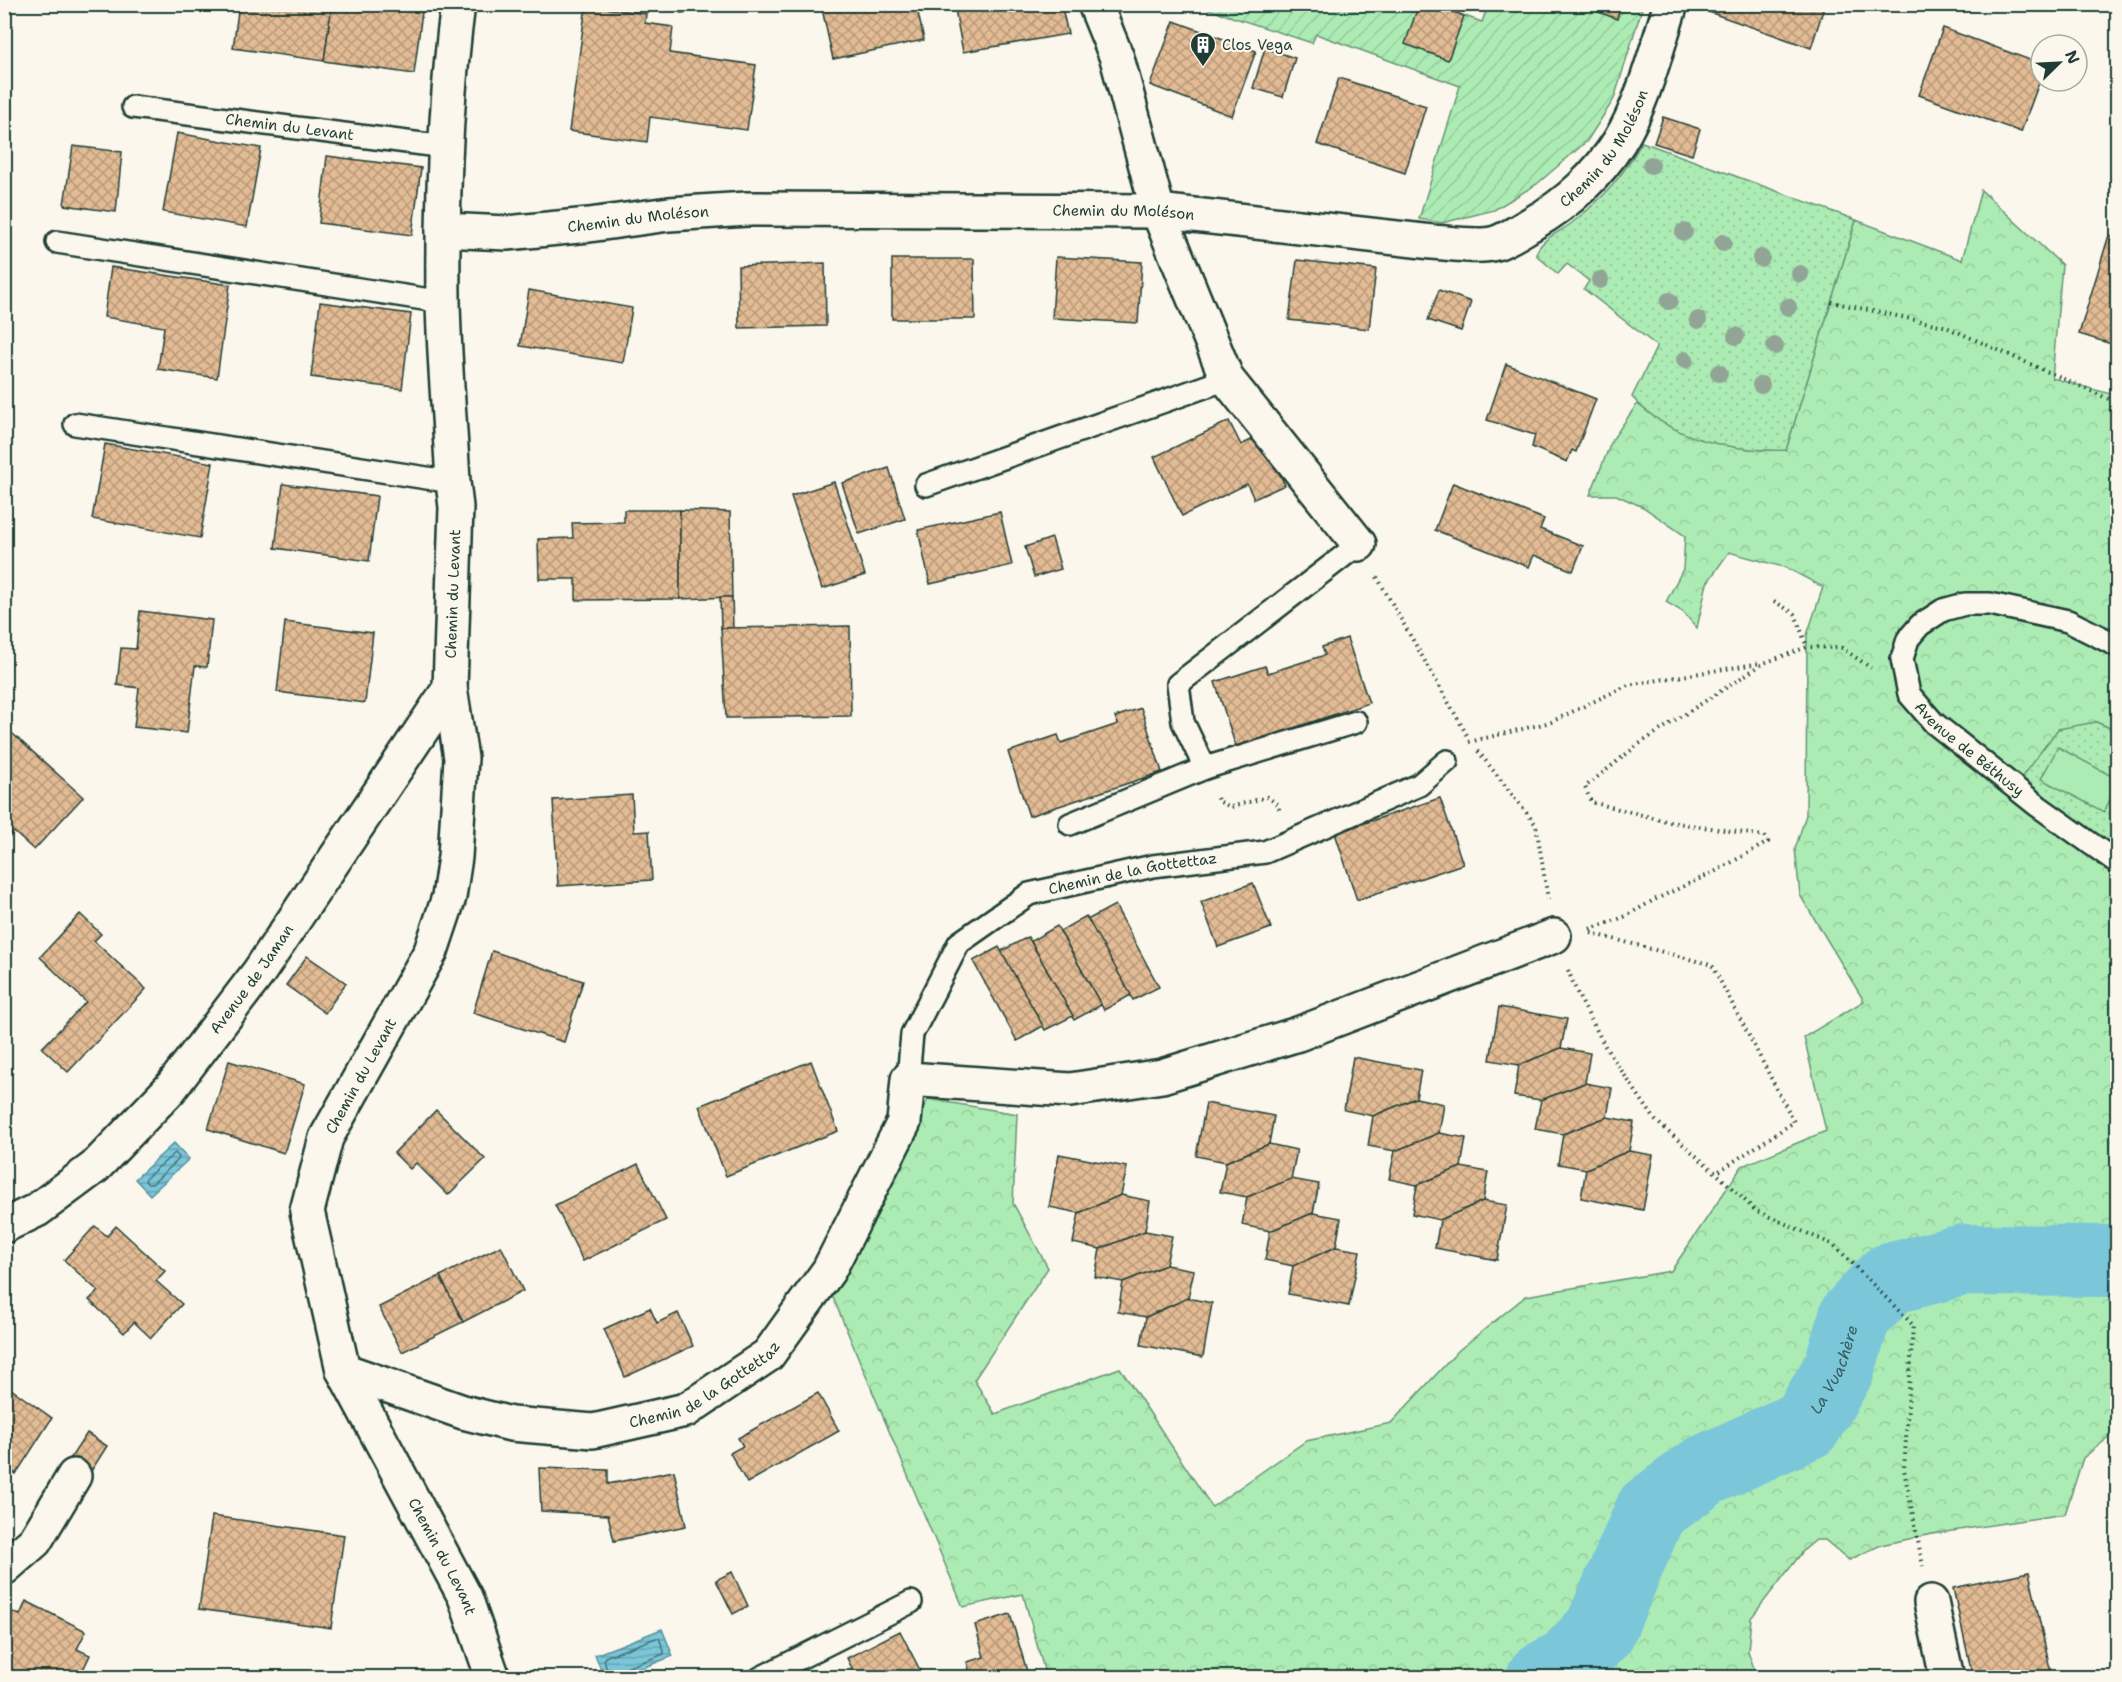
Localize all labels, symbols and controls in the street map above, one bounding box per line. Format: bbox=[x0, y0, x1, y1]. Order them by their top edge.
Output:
building icon: Clos Vega bbox=[1188, 30, 1218, 68]
north arrow bbox=[2029, 33, 2089, 93]
place label: Clos Vega bbox=[1222, 35, 1293, 55]
text: N bbox=[2060, 47, 2084, 67]
street label: Chemin du Moléson bbox=[1555, 87, 1653, 212]
street label: Chemin du Levant bbox=[224, 109, 355, 145]
street label: Chemin du Moléson bbox=[1052, 200, 1196, 225]
street label: Chemin du Moléson bbox=[567, 201, 709, 237]
street label: Chemin du Levant bbox=[441, 529, 465, 659]
street label: Avenue de Béthusy bbox=[1910, 697, 2028, 801]
street label: Chemin de la Gottettaz bbox=[1047, 848, 1218, 899]
street label: Avenue de Jaman bbox=[205, 921, 298, 1038]
street label: Chemin du Levant bbox=[321, 1015, 401, 1137]
water label: La Vuachère bbox=[1805, 1322, 1862, 1418]
street label: Chemin de la Gottettaz bbox=[627, 1337, 785, 1433]
street label: Chemin du Levant bbox=[404, 1494, 481, 1618]

